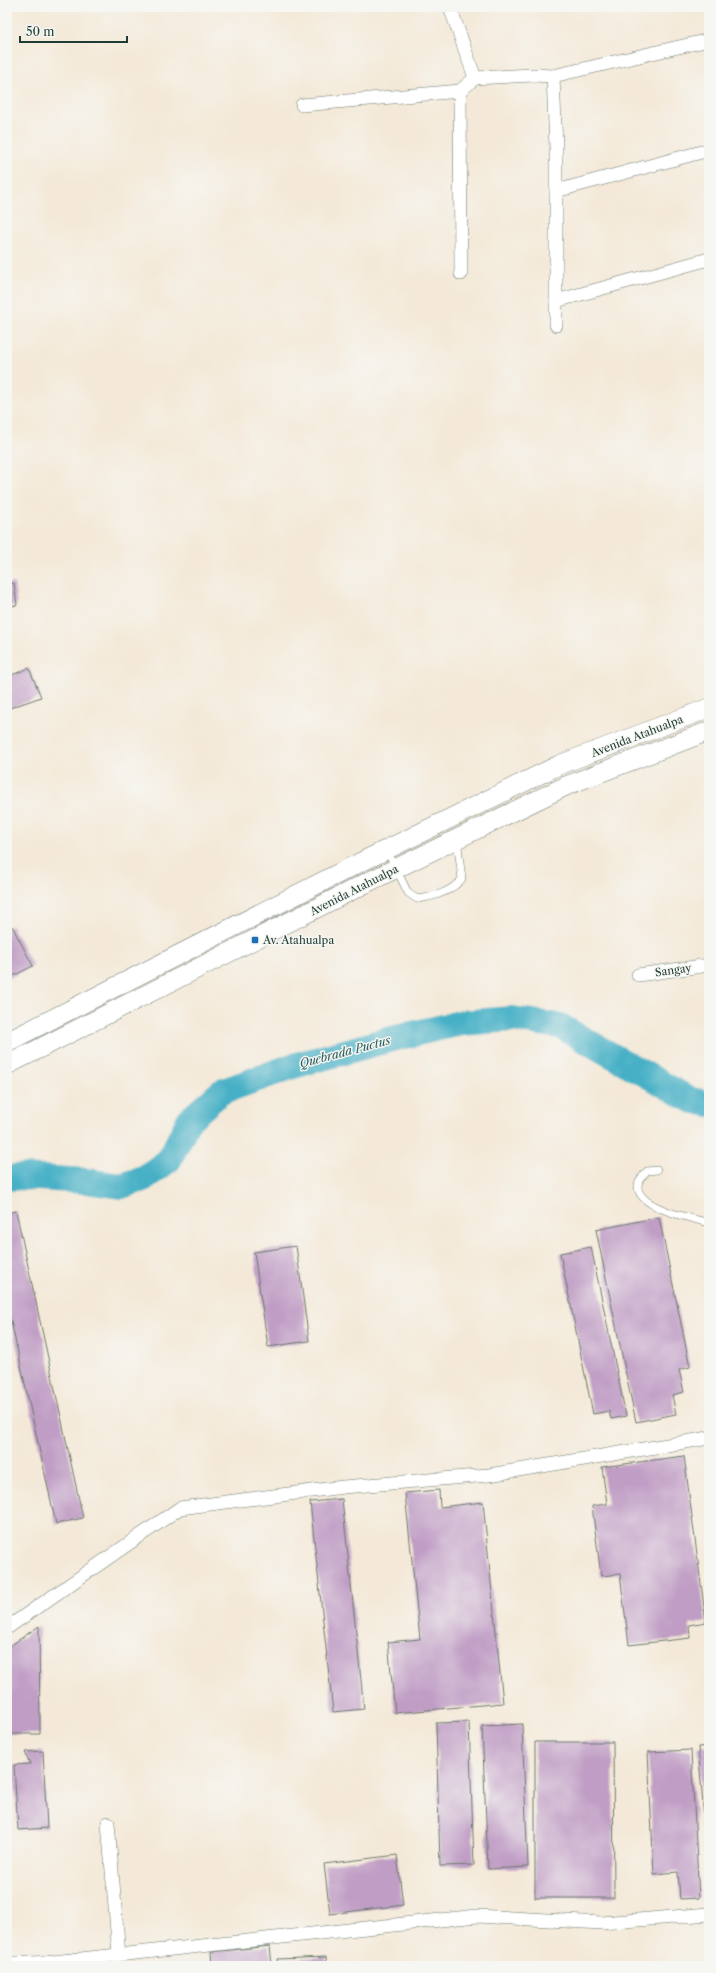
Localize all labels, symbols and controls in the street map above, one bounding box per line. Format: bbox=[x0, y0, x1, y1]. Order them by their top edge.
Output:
scale bar bbox=[20, 18, 127, 44]
text: 50 m bbox=[26, 24, 55, 39]
street label: Avenida Atahualpa bbox=[588, 712, 685, 760]
street label: Avenida Atahualpa bbox=[307, 862, 401, 919]
place label: Av. Atahualpa bbox=[262, 933, 334, 947]
marker: Av. Atahualpa bbox=[250, 935, 260, 945]
street label: Sangay bbox=[654, 960, 693, 979]
water label: Quebrada Puctus bbox=[298, 1032, 393, 1071]

